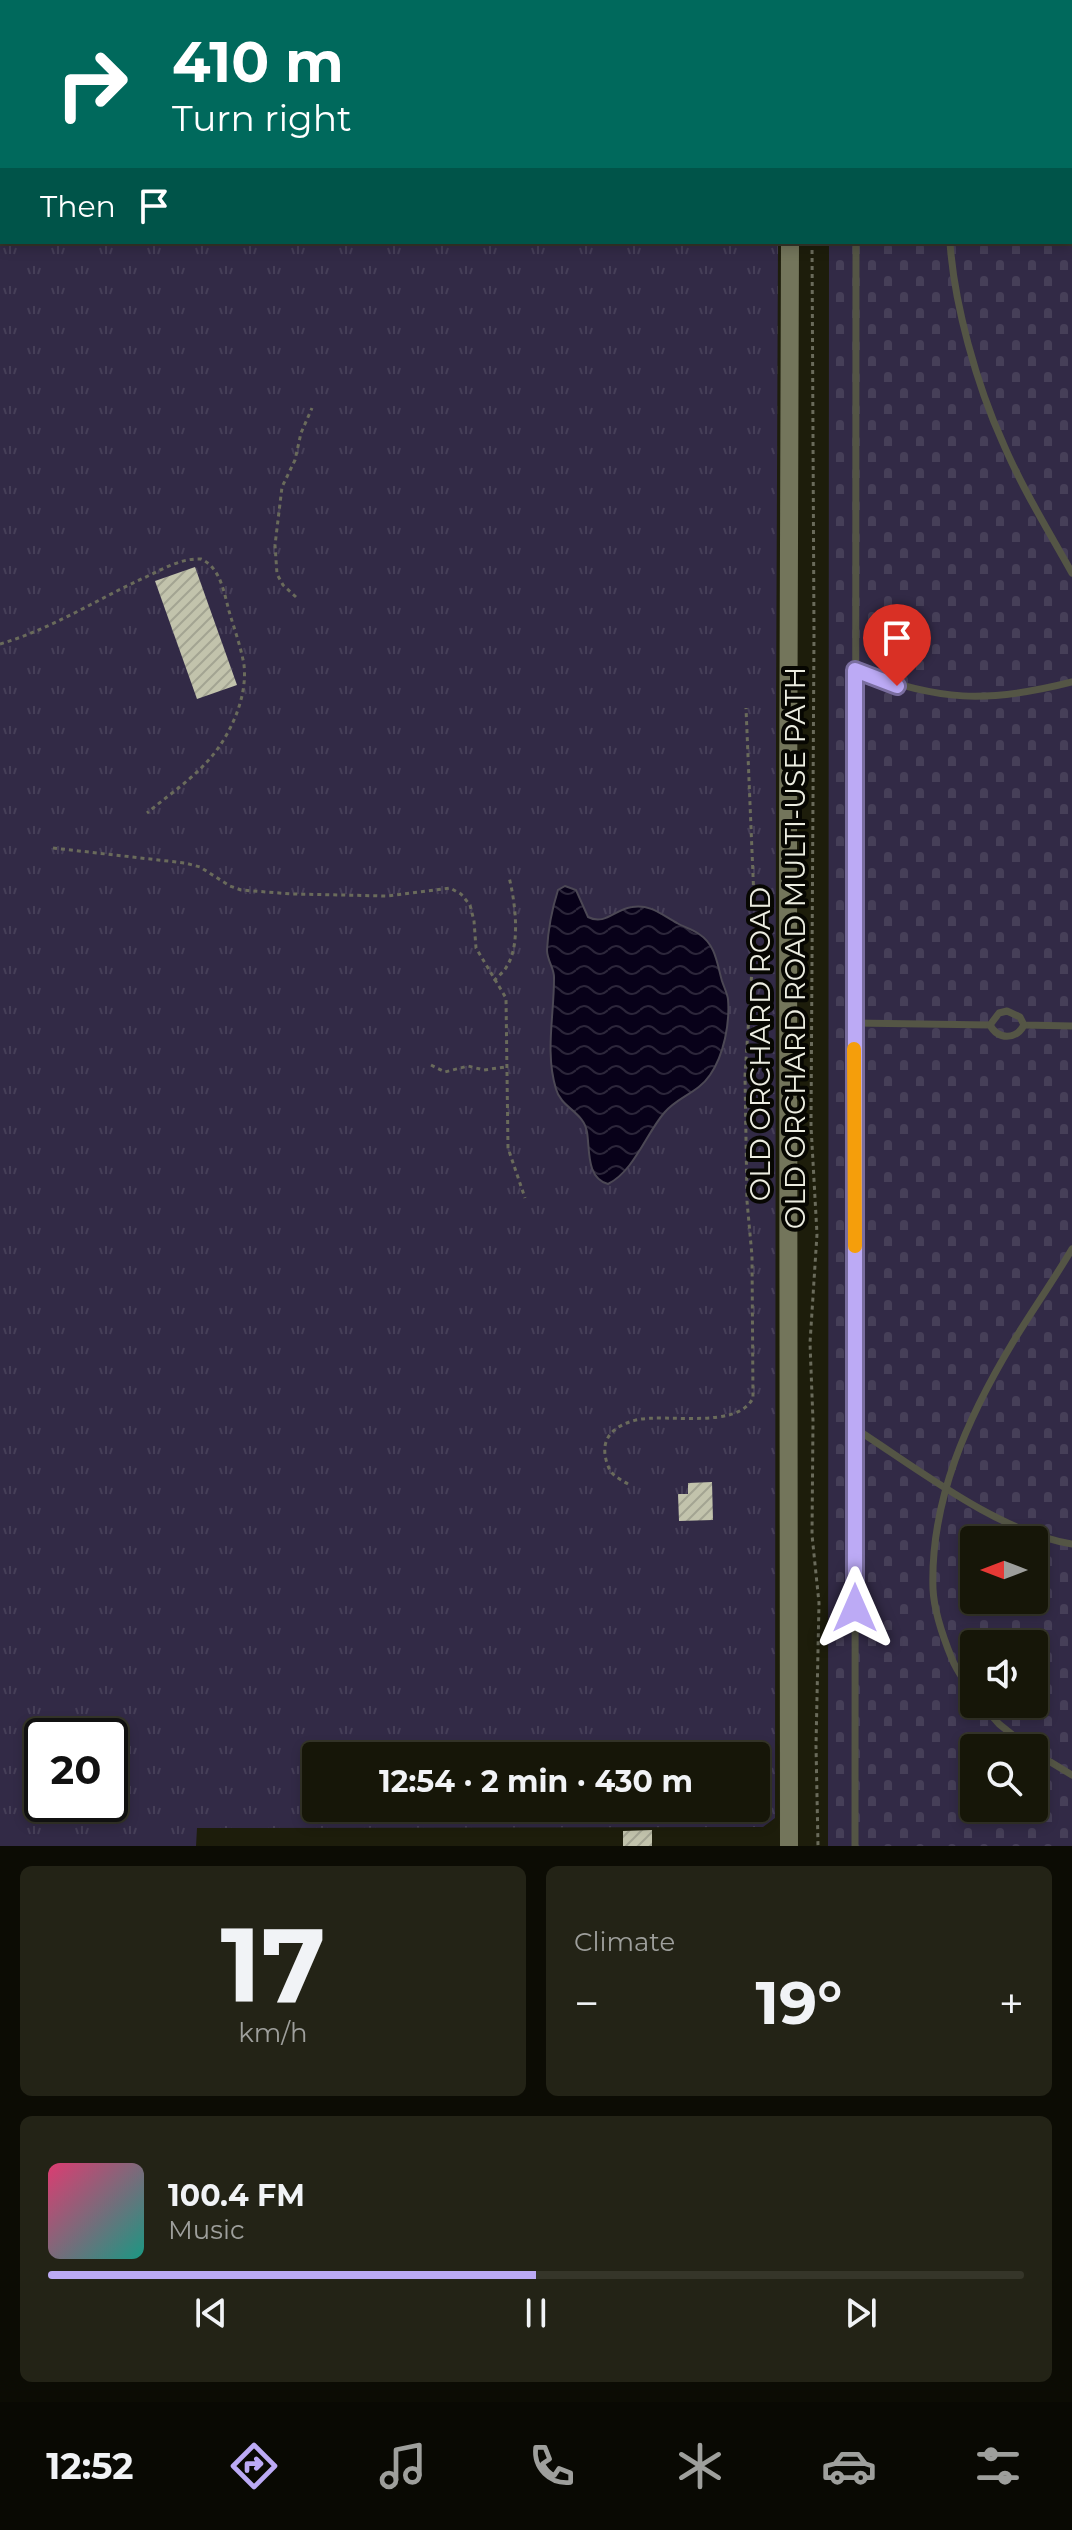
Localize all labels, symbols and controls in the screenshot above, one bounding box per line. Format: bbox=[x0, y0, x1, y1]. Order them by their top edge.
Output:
text: 410 m bbox=[172, 28, 344, 96]
icon: right bbox=[40, 32, 144, 136]
text: Turn right bbox=[172, 96, 352, 140]
icon: arrive bbox=[132, 184, 176, 228]
text: Then bbox=[40, 188, 116, 225]
pin bbox=[863, 604, 931, 686]
icon: arrive bbox=[875, 616, 919, 660]
street label: OLD ORCHARD ROAD MULTI-USE PATH bbox=[778, 667, 812, 1229]
street label: OLD ORCHARD ROAD bbox=[743, 887, 777, 1201]
north arrow bbox=[960, 1526, 1048, 1614]
map controls bbox=[960, 1526, 1048, 1822]
position arrow bbox=[813, 1566, 897, 1650]
button: sound bbox=[960, 1630, 1048, 1718]
speed limit sign: 20 bbox=[24, 1718, 128, 1822]
button: search bbox=[960, 1734, 1048, 1822]
text: 12:54 · 2 min · 430 m bbox=[379, 1763, 693, 1800]
text: 17 bbox=[220, 1901, 326, 2028]
text: Climate bbox=[574, 1926, 675, 1958]
text: 19° bbox=[756, 1966, 842, 2039]
text: − bbox=[574, 1976, 599, 2030]
text: + bbox=[999, 1976, 1024, 2030]
text: km/h bbox=[238, 2017, 308, 2049]
text: 100.4 FM bbox=[168, 2177, 305, 2214]
text: Music bbox=[168, 2214, 245, 2246]
icon: previous bbox=[189, 2291, 233, 2335]
icon: pause bbox=[514, 2291, 558, 2335]
icon: next bbox=[839, 2291, 883, 2335]
icon: directions bbox=[226, 2438, 282, 2494]
icon: music bbox=[375, 2438, 431, 2494]
icon: phone bbox=[524, 2438, 580, 2494]
icon: climate bbox=[672, 2438, 728, 2494]
icon: car bbox=[821, 2438, 877, 2494]
icon: filters bbox=[970, 2438, 1026, 2494]
text: 12:52 bbox=[46, 2444, 134, 2488]

